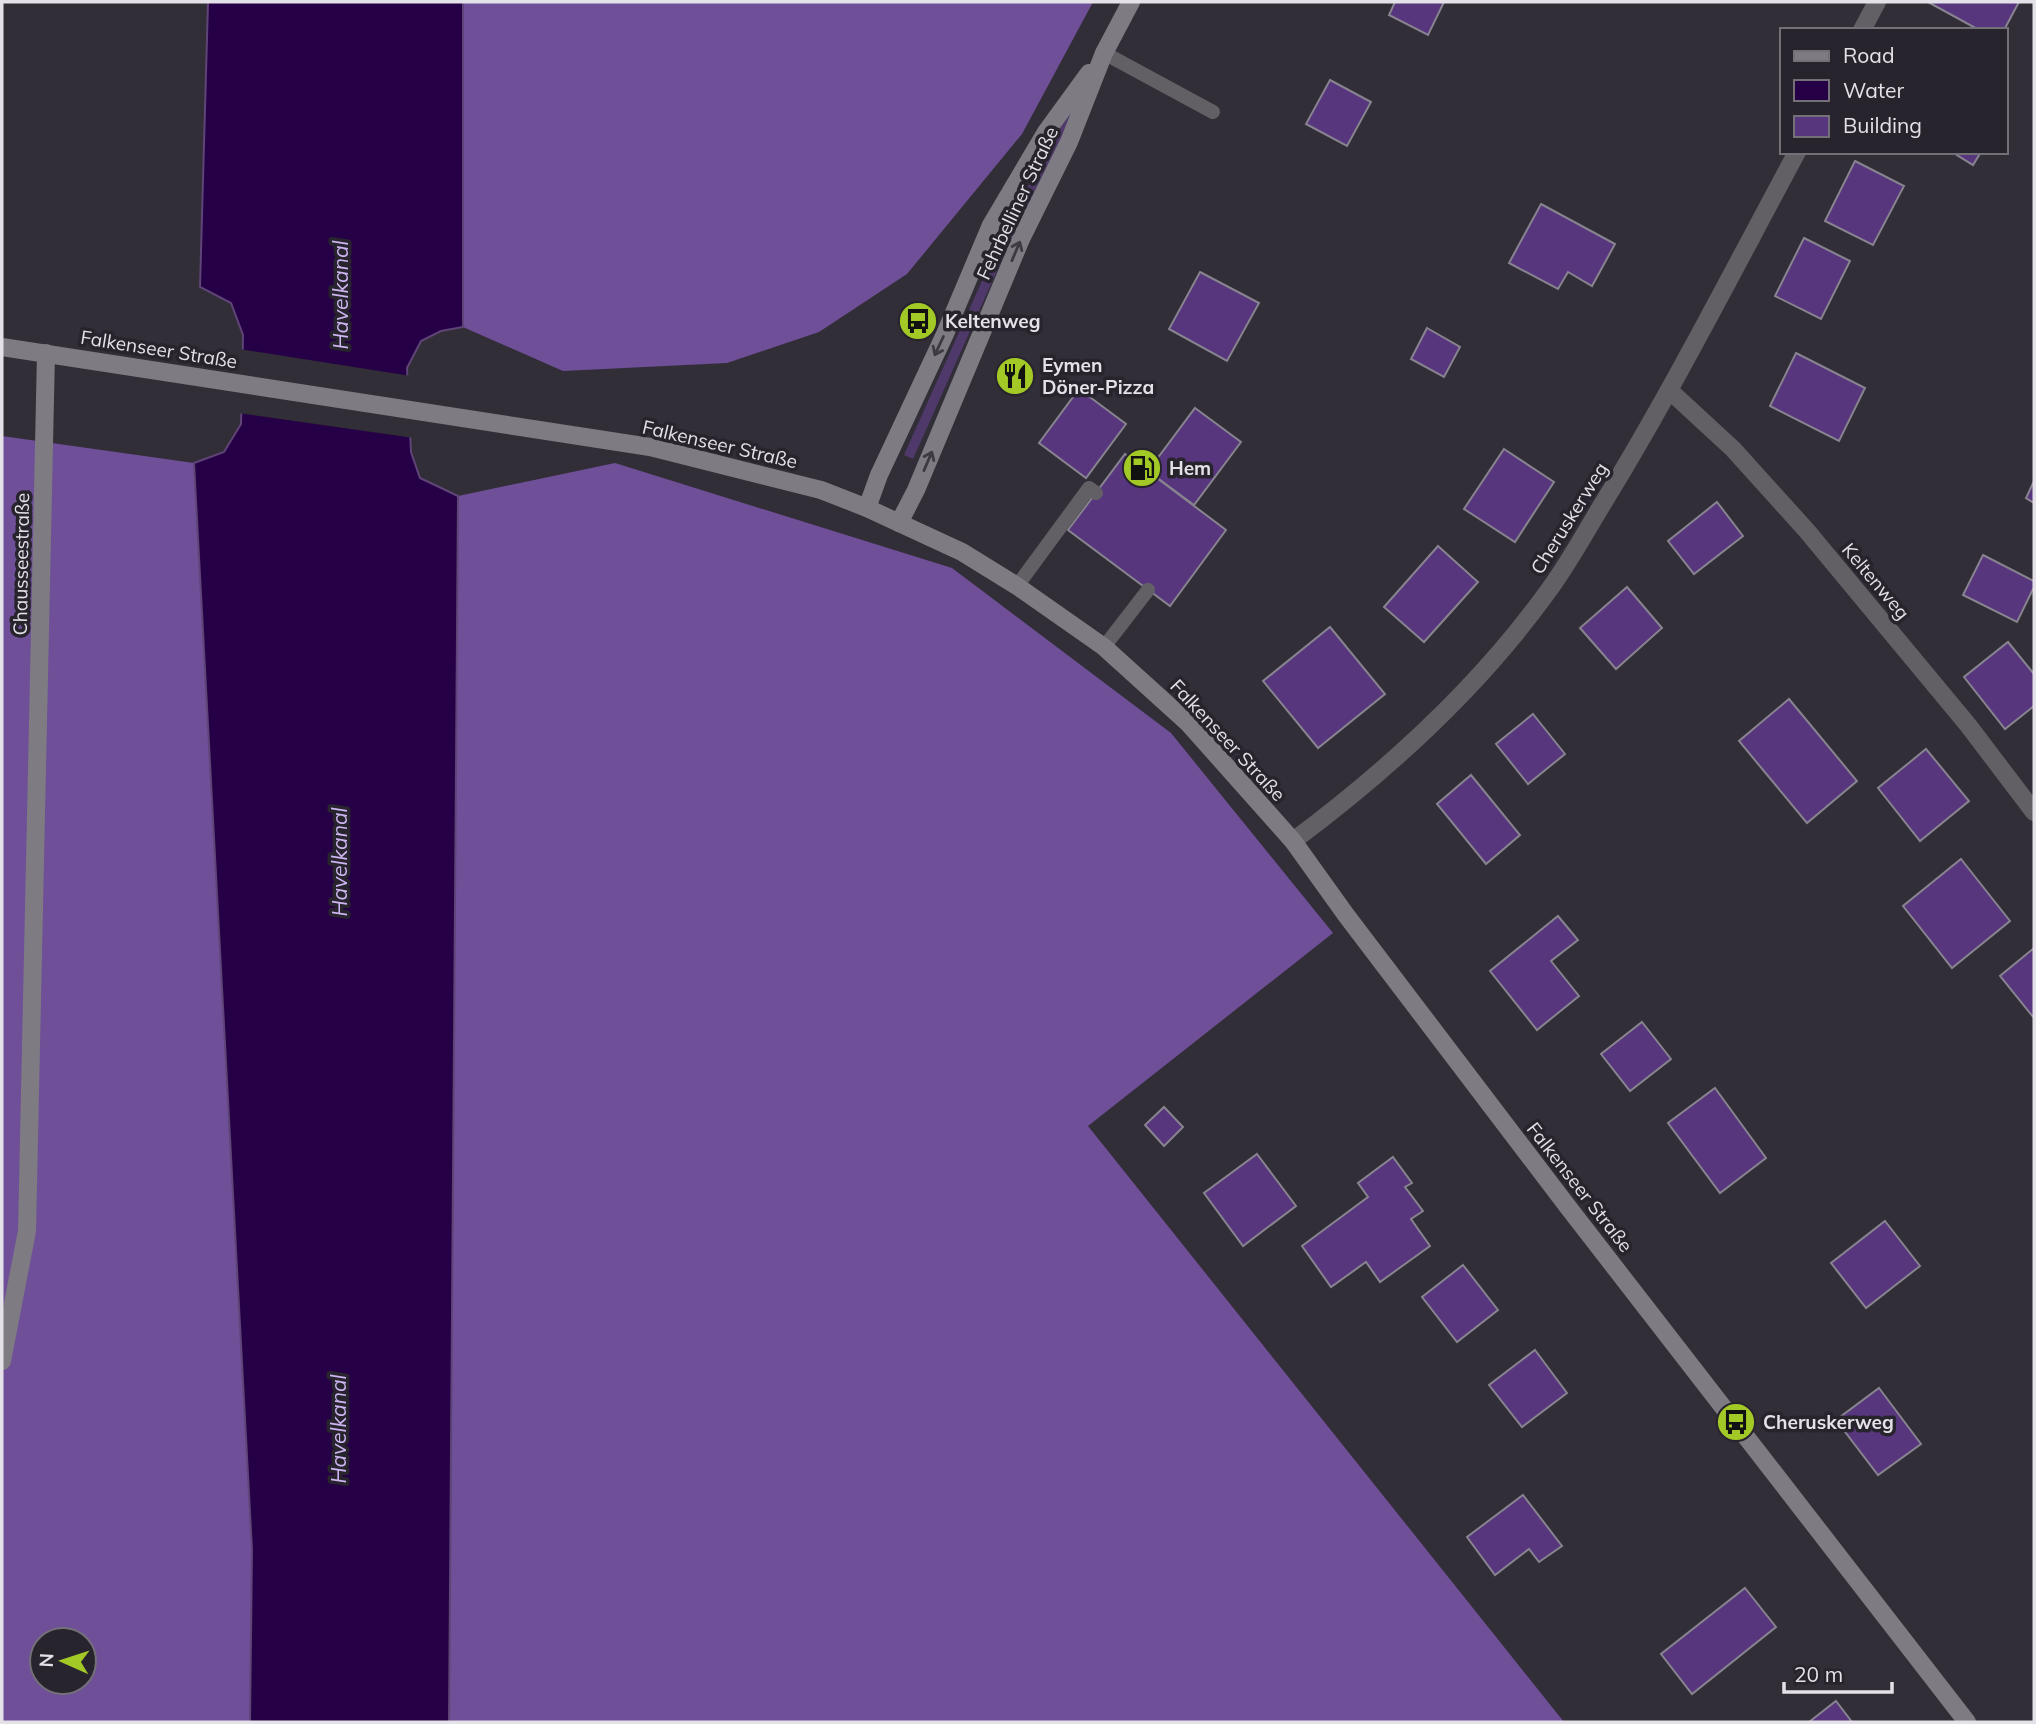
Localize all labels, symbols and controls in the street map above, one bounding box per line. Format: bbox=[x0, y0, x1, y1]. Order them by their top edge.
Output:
legend bbox=[1780, 28, 2008, 154]
text: Road bbox=[1843, 42, 1894, 68]
text: Water bbox=[1843, 77, 1904, 103]
text: Building bbox=[1843, 112, 1922, 138]
street label: Fehrbelliner Straße bbox=[971, 123, 1063, 283]
water label: Havelkanal bbox=[327, 240, 353, 350]
one-way arrow bbox=[1010, 241, 1023, 263]
bus stop icon: Keltenweg bbox=[897, 300, 939, 342]
place label: Keltenweg bbox=[945, 309, 1040, 333]
street label: Falkenseer Straße bbox=[79, 325, 239, 373]
one-way arrow bbox=[932, 336, 945, 357]
place label: Eymen Döner-Pizza bbox=[1042, 353, 1154, 399]
restaurant icon: Eymen Döner-Pizza bbox=[994, 355, 1036, 397]
street label: Falkenseer Straße bbox=[640, 415, 800, 473]
fuel station icon: Hem bbox=[1121, 447, 1163, 489]
one-way arrow bbox=[922, 451, 935, 472]
place label: Hem bbox=[1169, 456, 1211, 480]
street label: Cheruskerweg bbox=[1525, 458, 1613, 578]
street label: Chausseestraße bbox=[8, 493, 34, 635]
street label: Keltenweg bbox=[1837, 538, 1915, 624]
street label: Falkenseer Straße bbox=[1165, 674, 1291, 806]
water label: Havelkanal bbox=[326, 807, 352, 917]
street label: Falkenseer Straße bbox=[1522, 1117, 1638, 1257]
water label: Havelkanal bbox=[325, 1374, 351, 1484]
bus stop icon: Cheruskerweg bbox=[1715, 1401, 1757, 1443]
place label: Cheruskerweg bbox=[1763, 1410, 1894, 1434]
north arrow bbox=[28, 1626, 98, 1696]
scale bar bbox=[1784, 1650, 1892, 1694]
text: N bbox=[34, 1652, 58, 1668]
text: 20 m bbox=[1794, 1661, 1843, 1687]

